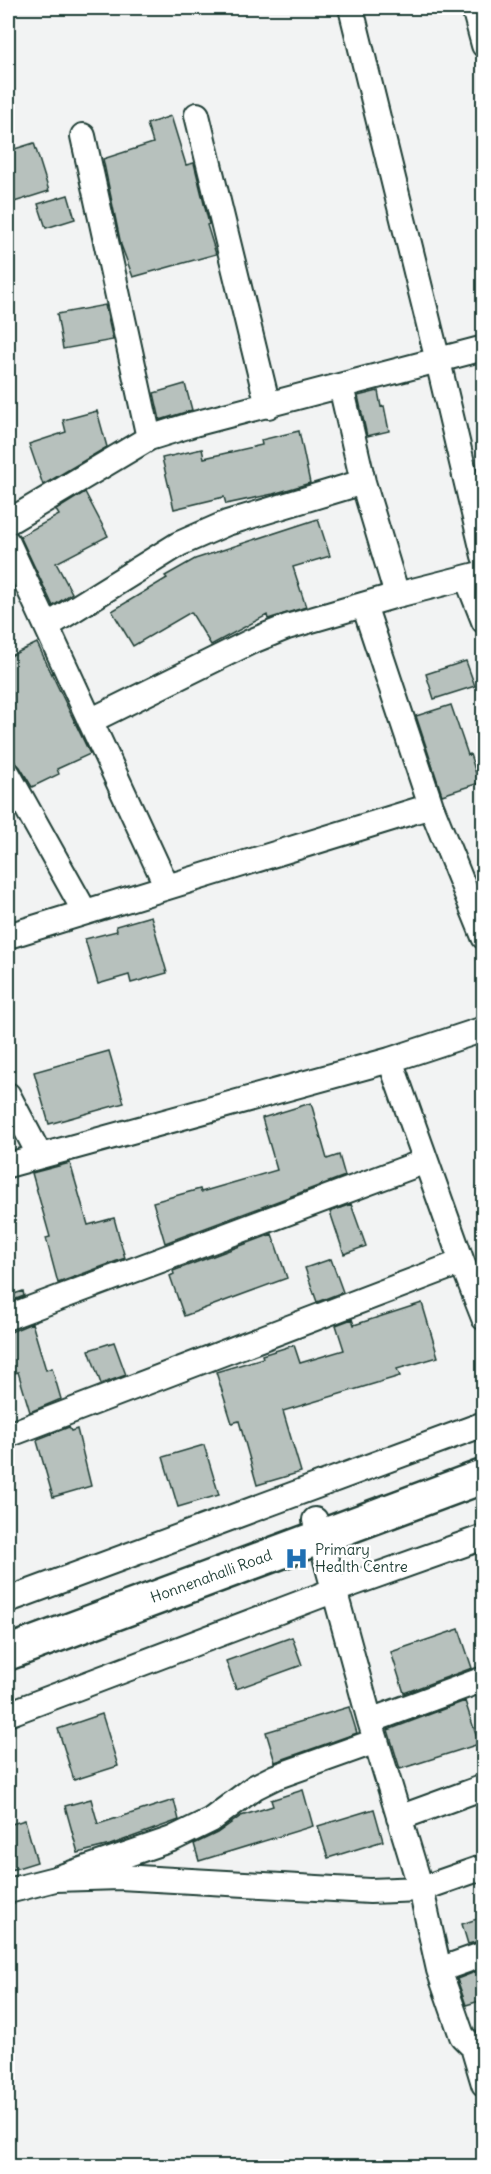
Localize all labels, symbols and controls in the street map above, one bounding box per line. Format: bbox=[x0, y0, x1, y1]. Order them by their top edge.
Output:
place label: Primary Health Centre bbox=[315, 1540, 408, 1576]
street label: Honnenahalli Road bbox=[148, 1545, 275, 1607]
hospital icon: Primary Health Centre bbox=[284, 1545, 310, 1571]

